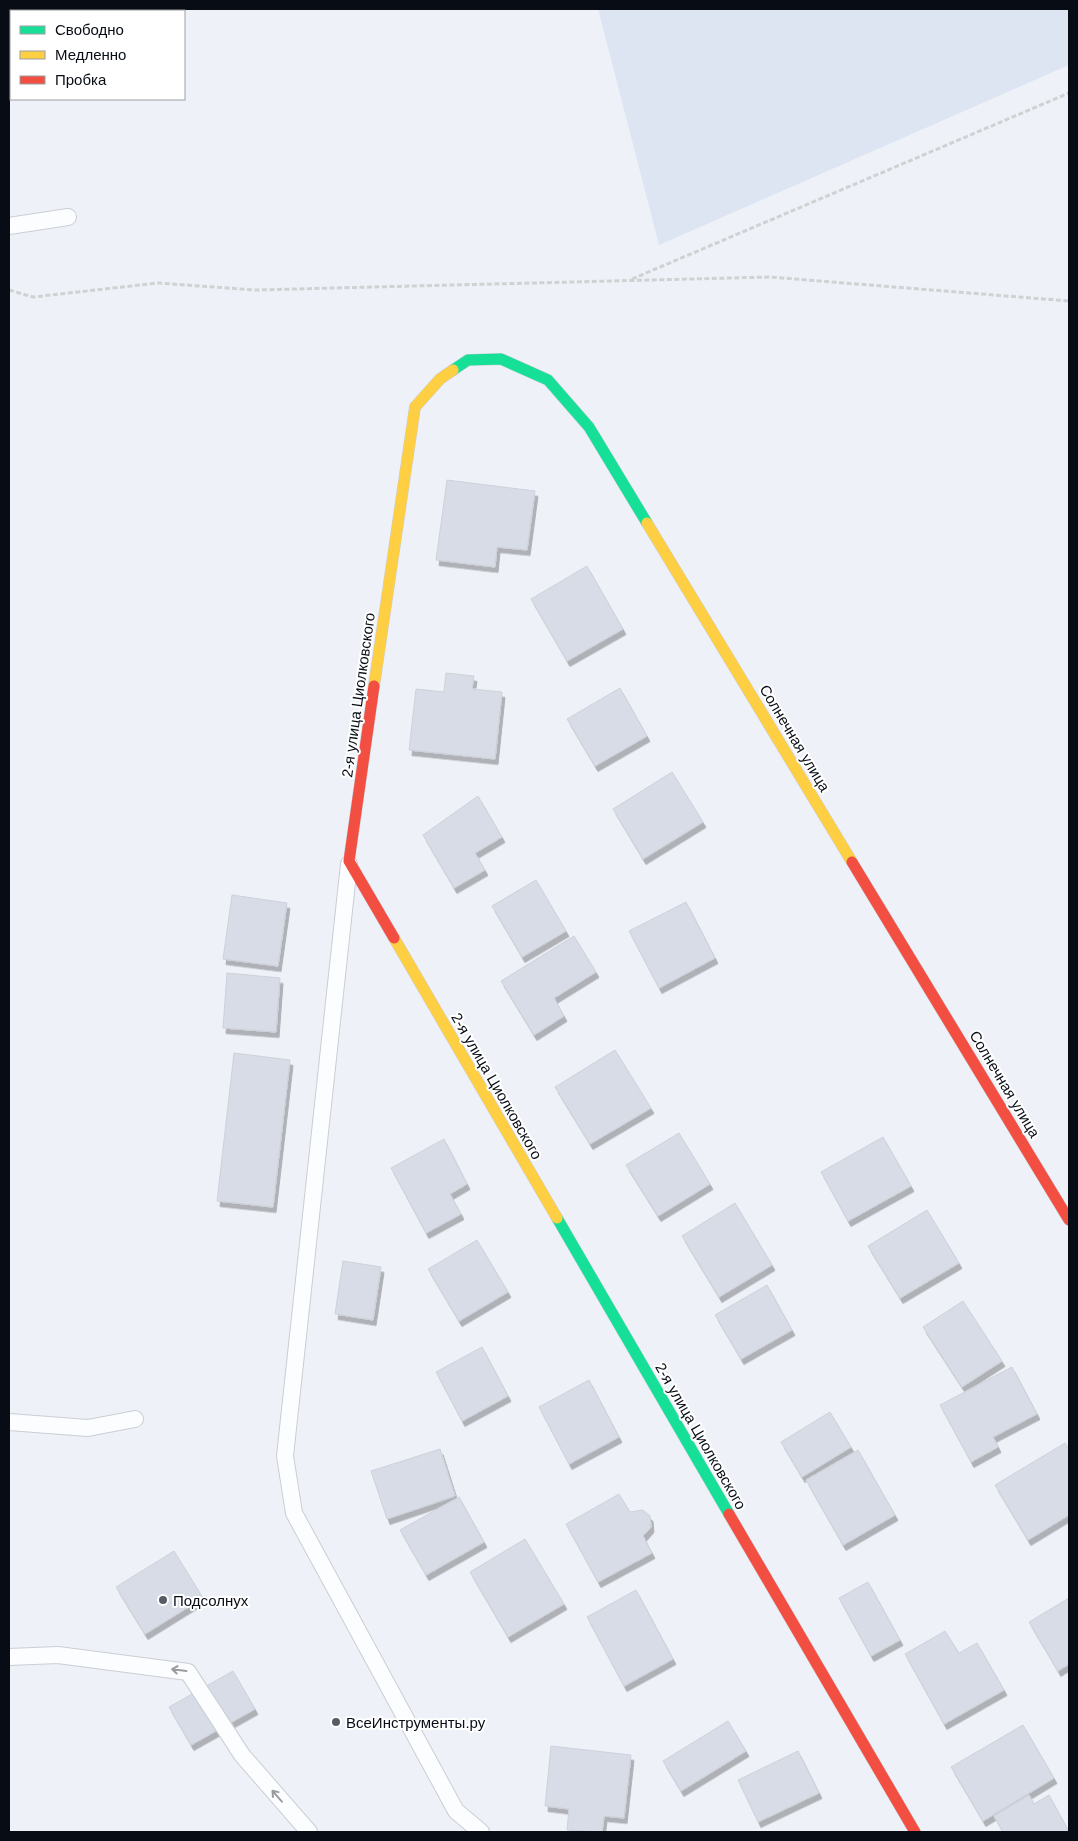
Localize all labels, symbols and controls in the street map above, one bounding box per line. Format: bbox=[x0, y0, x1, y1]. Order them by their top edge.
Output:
legend bbox=[10, 10, 185, 100]
text: Свободно bbox=[55, 21, 124, 38]
text: Медленно bbox=[55, 46, 126, 63]
text: Пробка bbox=[55, 71, 107, 88]
street label: 2-я улица Циолковского bbox=[338, 612, 378, 778]
street label: Солнечная улица bbox=[756, 681, 834, 795]
street label: 2-я улица Циолковского bbox=[448, 1010, 546, 1162]
street label: Солнечная улица bbox=[966, 1027, 1044, 1141]
street label: 2-я улица Циолковского bbox=[652, 1360, 750, 1512]
place label: Подсолнух bbox=[173, 1592, 249, 1609]
marker: Подсолнух bbox=[157, 1594, 169, 1606]
one-way arrow bbox=[171, 1665, 187, 1675]
place label: ВсеИнструменты.ру bbox=[346, 1714, 486, 1731]
marker: ВсеИнструменты.ру bbox=[330, 1716, 342, 1728]
one-way arrow bbox=[271, 1789, 283, 1802]

